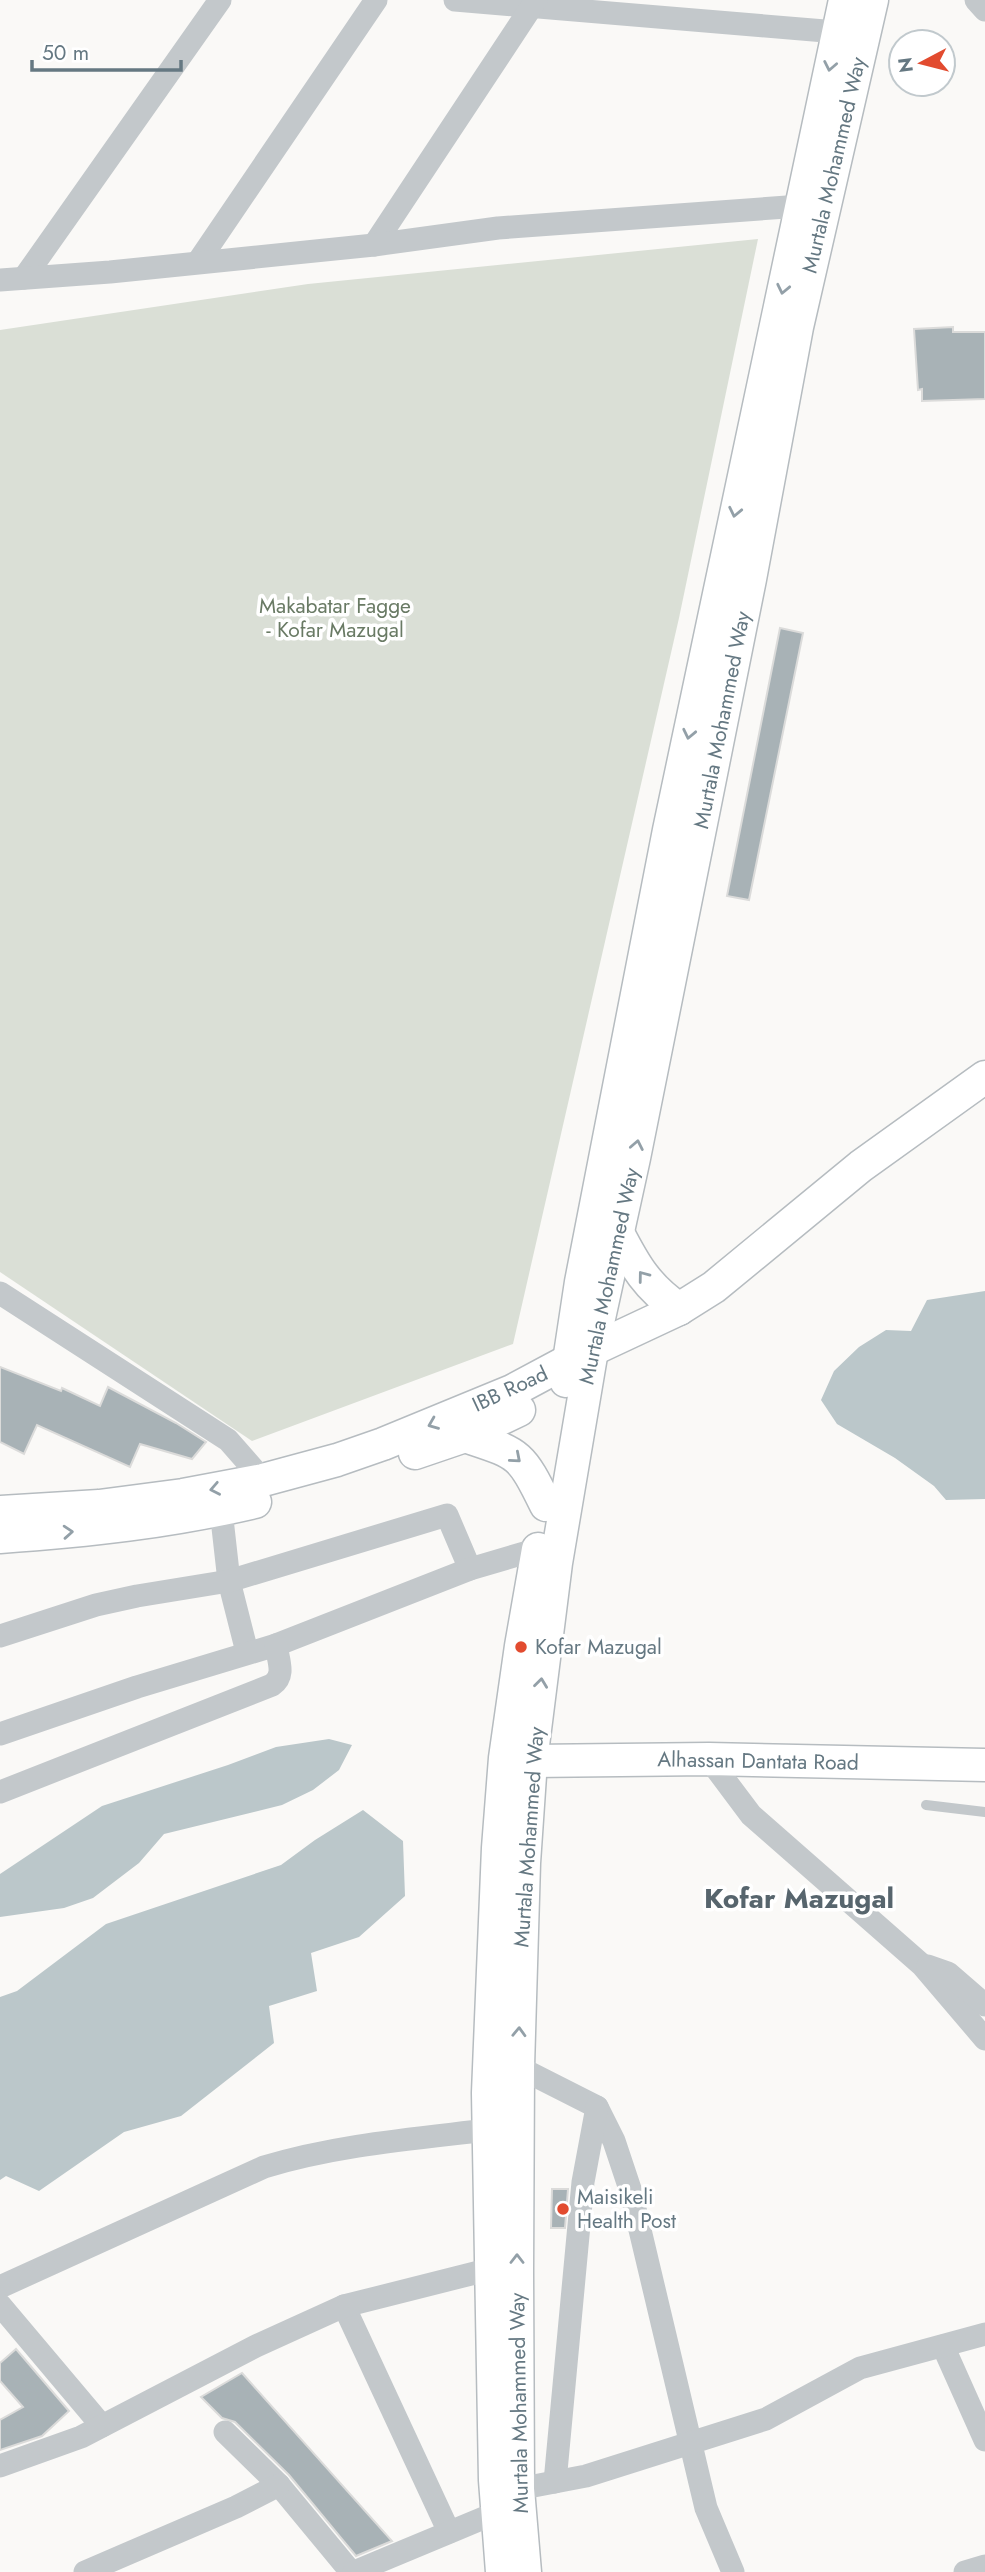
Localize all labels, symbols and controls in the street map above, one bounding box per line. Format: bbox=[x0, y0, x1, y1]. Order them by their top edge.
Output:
scale bar bbox=[32, 28, 180, 72]
north arrow bbox=[887, 28, 957, 98]
text: 50 m bbox=[42, 38, 89, 68]
street label: Murtala Mohammed Way bbox=[795, 53, 874, 276]
text: N bbox=[891, 56, 920, 74]
one-way arrow bbox=[823, 60, 838, 72]
one-way arrow bbox=[777, 283, 792, 295]
one-way arrow bbox=[729, 506, 744, 518]
park label: Makabatar Fagge - Kofar Mazugal bbox=[259, 591, 411, 645]
street label: Murtala Mohammed Way bbox=[686, 608, 758, 831]
one-way arrow bbox=[682, 728, 697, 740]
one-way arrow bbox=[628, 1139, 643, 1151]
street label: Murtala Mohammed Way bbox=[571, 1164, 647, 1387]
one-way arrow bbox=[638, 1271, 651, 1283]
street label: IBB Road bbox=[467, 1358, 553, 1420]
one-way arrow bbox=[427, 1416, 439, 1430]
one-way arrow bbox=[508, 1450, 521, 1462]
one-way arrow bbox=[209, 1481, 221, 1496]
one-way arrow bbox=[63, 1525, 74, 1540]
place label: Kofar Mazugal bbox=[535, 1632, 662, 1662]
marker: Kofar Mazugal bbox=[513, 1639, 529, 1655]
one-way arrow bbox=[534, 1677, 549, 1688]
street label: Murtala Mohammed Way bbox=[506, 1725, 552, 1948]
street label: Alhassan Dantata Road bbox=[657, 1744, 859, 1778]
district label: Kofar Mazugal bbox=[704, 1878, 894, 1919]
one-way arrow bbox=[512, 2026, 527, 2037]
place label: Maisikeli Health Post bbox=[577, 2182, 676, 2236]
marker: Maisikeli Health Post bbox=[555, 2201, 571, 2217]
one-way arrow bbox=[509, 2253, 525, 2264]
street label: Murtala Mohammed Way bbox=[502, 2292, 536, 2514]

